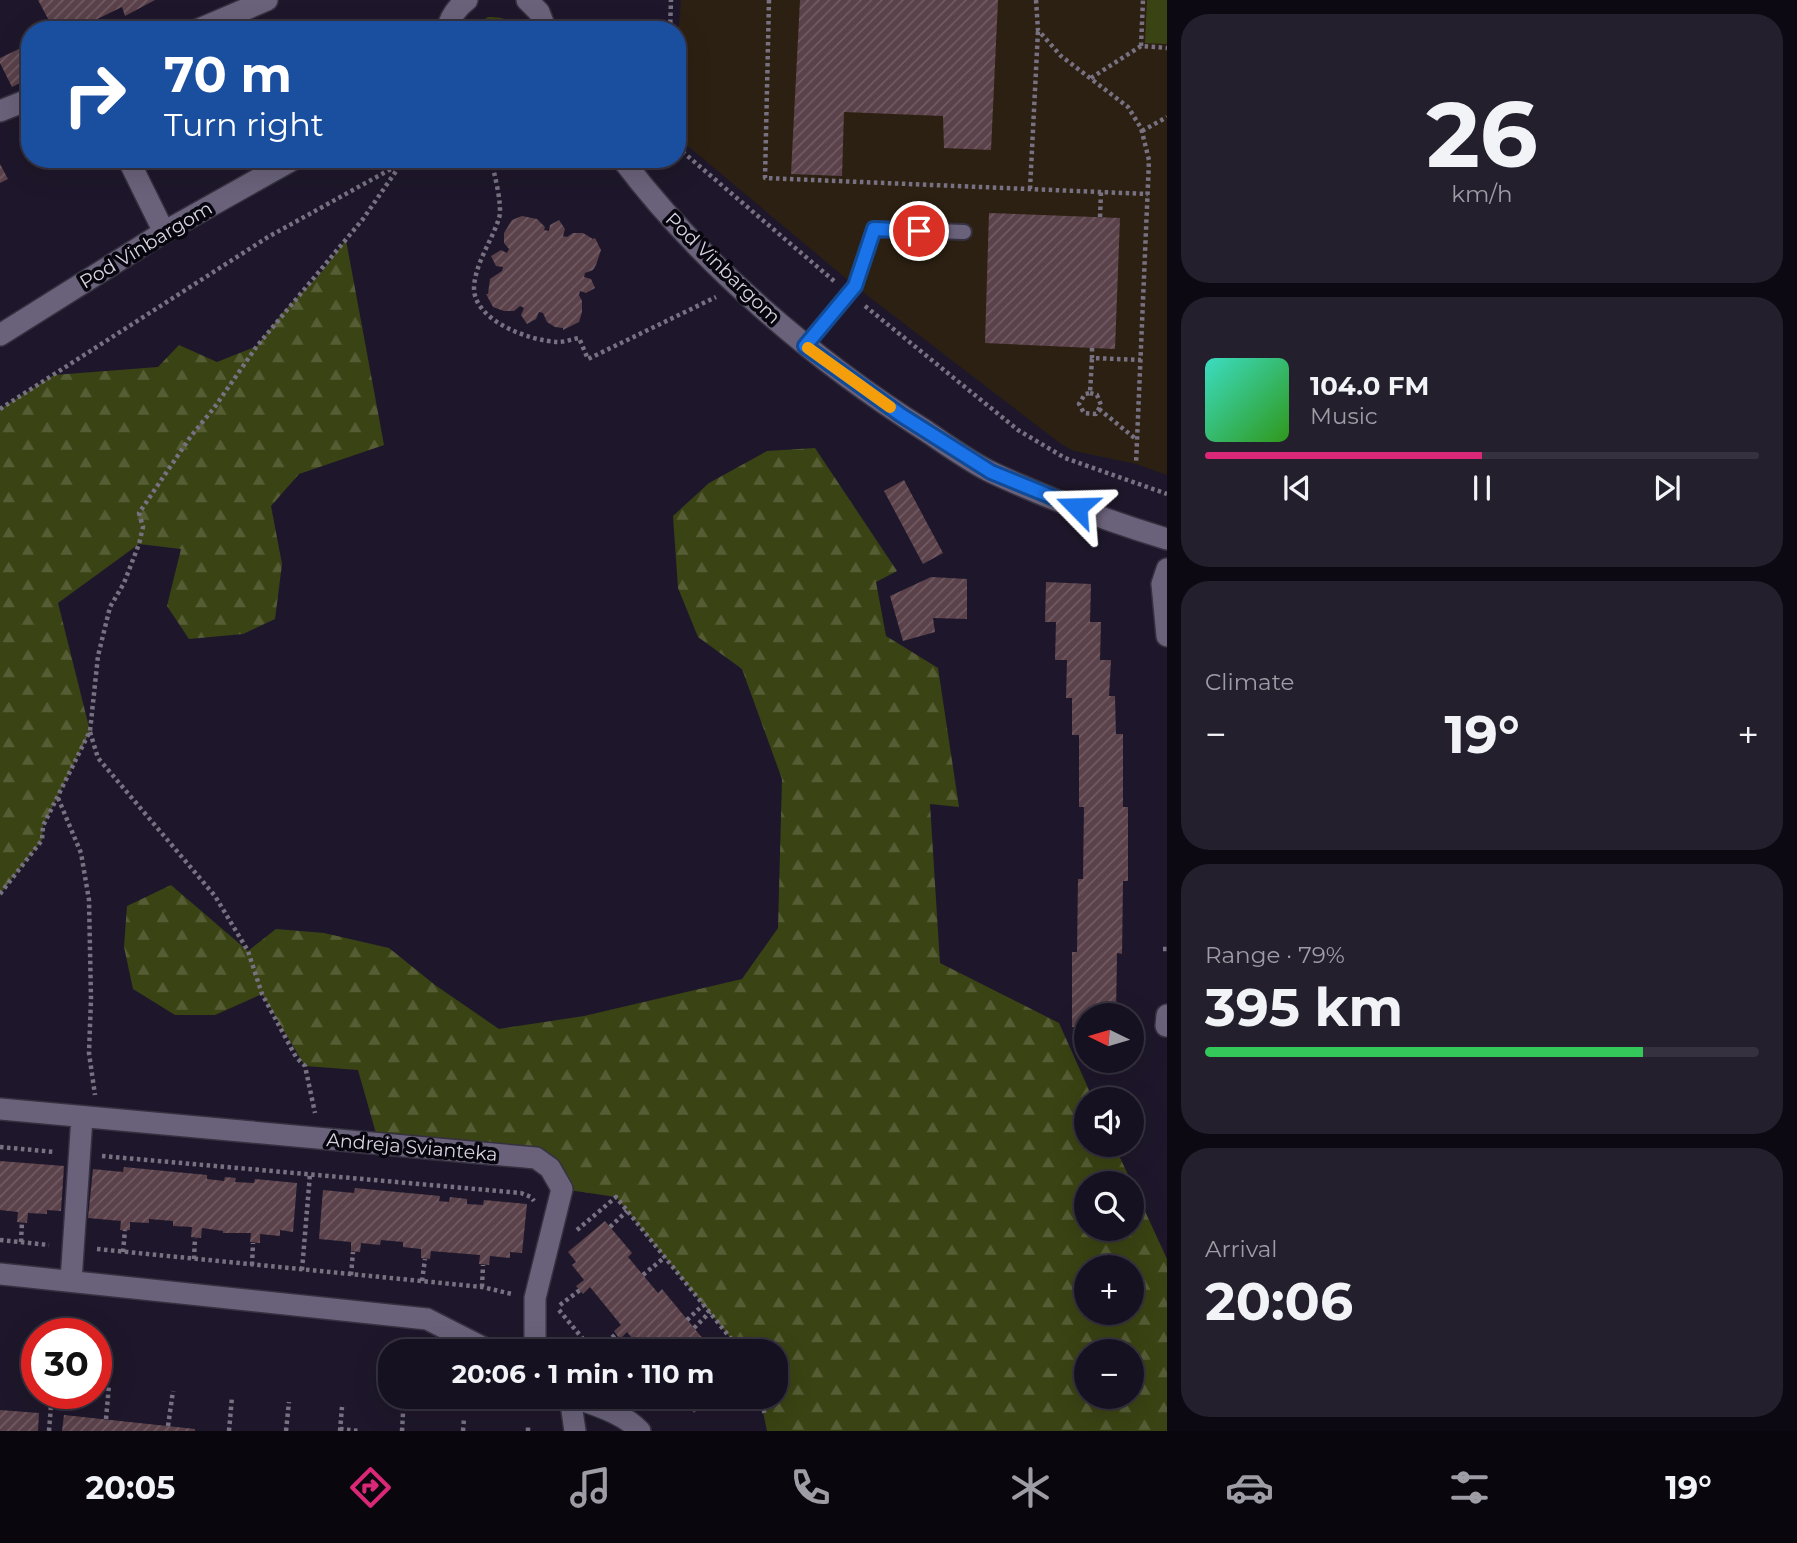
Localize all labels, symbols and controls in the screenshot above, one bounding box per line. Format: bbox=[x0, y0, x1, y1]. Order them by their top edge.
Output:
text: 70 m bbox=[164, 45, 292, 104]
icon: right bbox=[49, 49, 140, 140]
text: 26 bbox=[1426, 79, 1538, 190]
text: Turn right bbox=[164, 105, 324, 144]
text: km/h bbox=[1451, 180, 1513, 208]
street label: Pod Vinbargom bbox=[76, 196, 216, 294]
pin bbox=[889, 201, 949, 261]
street label: Pod Vinbargom bbox=[661, 207, 785, 329]
icon: arrive bbox=[900, 212, 938, 250]
text: 104.0 FM bbox=[1310, 370, 1429, 402]
text: Music bbox=[1310, 402, 1378, 430]
icon: previous bbox=[1278, 469, 1316, 507]
icon: pause bbox=[1463, 469, 1501, 507]
icon: next bbox=[1648, 469, 1686, 507]
position arrow bbox=[1040, 470, 1114, 544]
text: Climate bbox=[1205, 668, 1294, 696]
text: 19° bbox=[1444, 703, 1520, 766]
text: − bbox=[1205, 711, 1227, 758]
text: + bbox=[1737, 711, 1759, 758]
text: Range · 79% bbox=[1205, 941, 1345, 969]
text: 395 km bbox=[1205, 976, 1403, 1039]
north arrow bbox=[1074, 1003, 1144, 1073]
map controls bbox=[1074, 1003, 1144, 1409]
button: sound bbox=[1074, 1087, 1144, 1157]
street label: Andreja Svianteka bbox=[326, 1128, 498, 1166]
button: search bbox=[1074, 1171, 1144, 1241]
text: Arrival bbox=[1205, 1235, 1278, 1263]
button: + bbox=[1074, 1255, 1144, 1325]
text: 20:06 bbox=[1205, 1270, 1353, 1333]
speed limit sign: 30 bbox=[21, 1318, 112, 1409]
button: − bbox=[1074, 1339, 1144, 1409]
text: 20:06 · 1 min · 110 m bbox=[452, 1358, 714, 1390]
icon: directions bbox=[346, 1463, 395, 1512]
icon: music bbox=[566, 1463, 615, 1512]
icon: phone bbox=[786, 1463, 835, 1512]
icon: climate bbox=[1006, 1463, 1055, 1512]
icon: car bbox=[1225, 1463, 1274, 1512]
icon: filters bbox=[1445, 1463, 1494, 1512]
text: 20:05 bbox=[85, 1468, 175, 1507]
text: 19° bbox=[1665, 1468, 1712, 1507]

